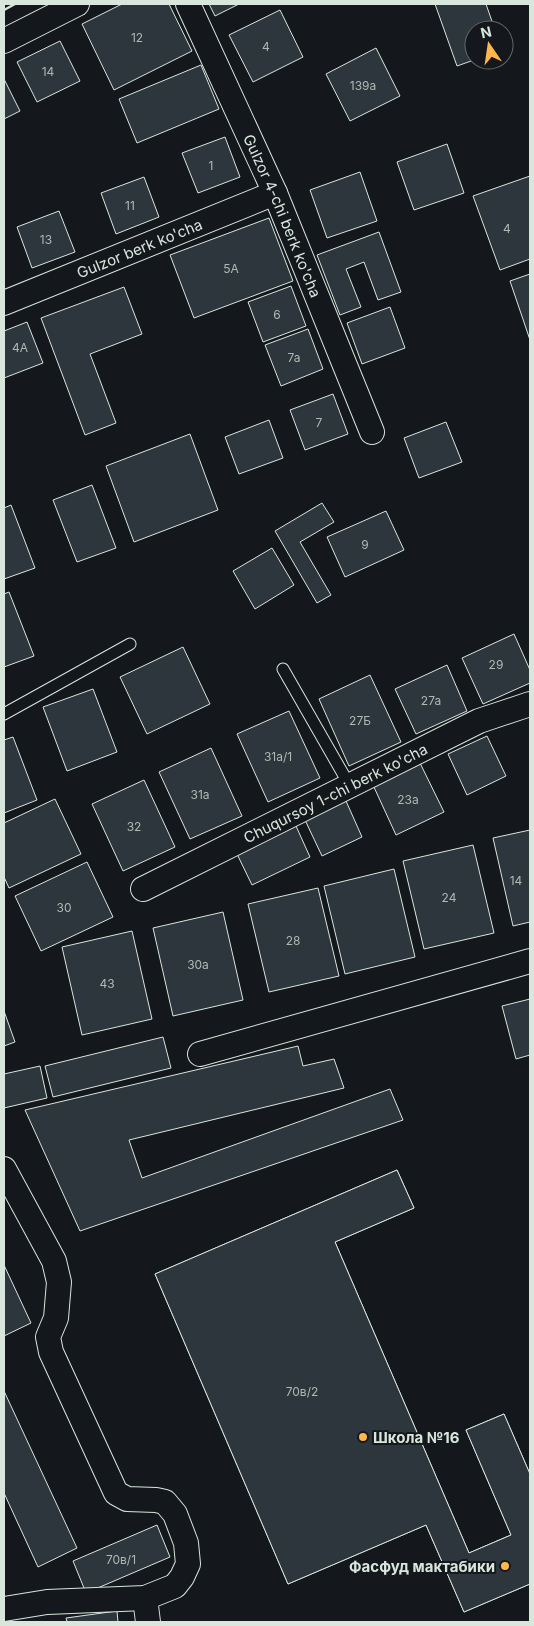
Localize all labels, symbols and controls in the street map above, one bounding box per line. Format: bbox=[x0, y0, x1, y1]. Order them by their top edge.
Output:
north arrow bbox=[464, 20, 514, 70]
text: N bbox=[479, 22, 493, 41]
house number: 12 bbox=[131, 30, 143, 45]
house number: 4 bbox=[262, 39, 270, 54]
house number: 14 bbox=[42, 64, 55, 79]
house number: 139а bbox=[350, 78, 376, 93]
street label: Gulzor 4-chi berk ko'cha bbox=[240, 131, 326, 300]
house number: 1 bbox=[209, 158, 213, 173]
house number: 11 bbox=[125, 198, 135, 213]
street label: Gulzor berk ko'cha bbox=[74, 214, 205, 282]
house number: 4 bbox=[503, 221, 511, 236]
house number: 13 bbox=[40, 232, 52, 247]
house number: 5A bbox=[223, 261, 239, 276]
house number: 6 bbox=[273, 307, 281, 322]
house number: 4A bbox=[12, 340, 28, 355]
house number: 7a bbox=[288, 350, 300, 365]
house number: 7 bbox=[316, 415, 323, 430]
house number: 9 bbox=[361, 537, 369, 552]
house number: 29 bbox=[489, 657, 503, 672]
house number: 27a bbox=[421, 693, 441, 708]
house number: 27Б bbox=[349, 713, 371, 728]
street label: Chuqursoy 1-chi berk ko'cha bbox=[240, 739, 430, 847]
house number: 31a/1 bbox=[264, 749, 292, 764]
house number: 31a bbox=[190, 787, 210, 802]
house number: 23a bbox=[397, 792, 419, 807]
house number: 32 bbox=[127, 819, 141, 834]
house number: 14 bbox=[510, 873, 523, 888]
house number: 24 bbox=[442, 890, 457, 905]
house number: 30 bbox=[57, 900, 71, 915]
house number: 28 bbox=[286, 933, 300, 948]
house number: 30a bbox=[187, 957, 209, 972]
house number: 43 bbox=[99, 976, 115, 991]
house number: 70в/2 bbox=[286, 1384, 318, 1399]
place label: Школа №16 bbox=[373, 1428, 460, 1447]
marker: Школа №16 bbox=[357, 1431, 369, 1443]
house number: 70в/1 bbox=[106, 1552, 136, 1567]
place label: Фасфуд мактабики bbox=[349, 1557, 495, 1576]
marker: Фасфуд мактабики bbox=[499, 1560, 511, 1572]

